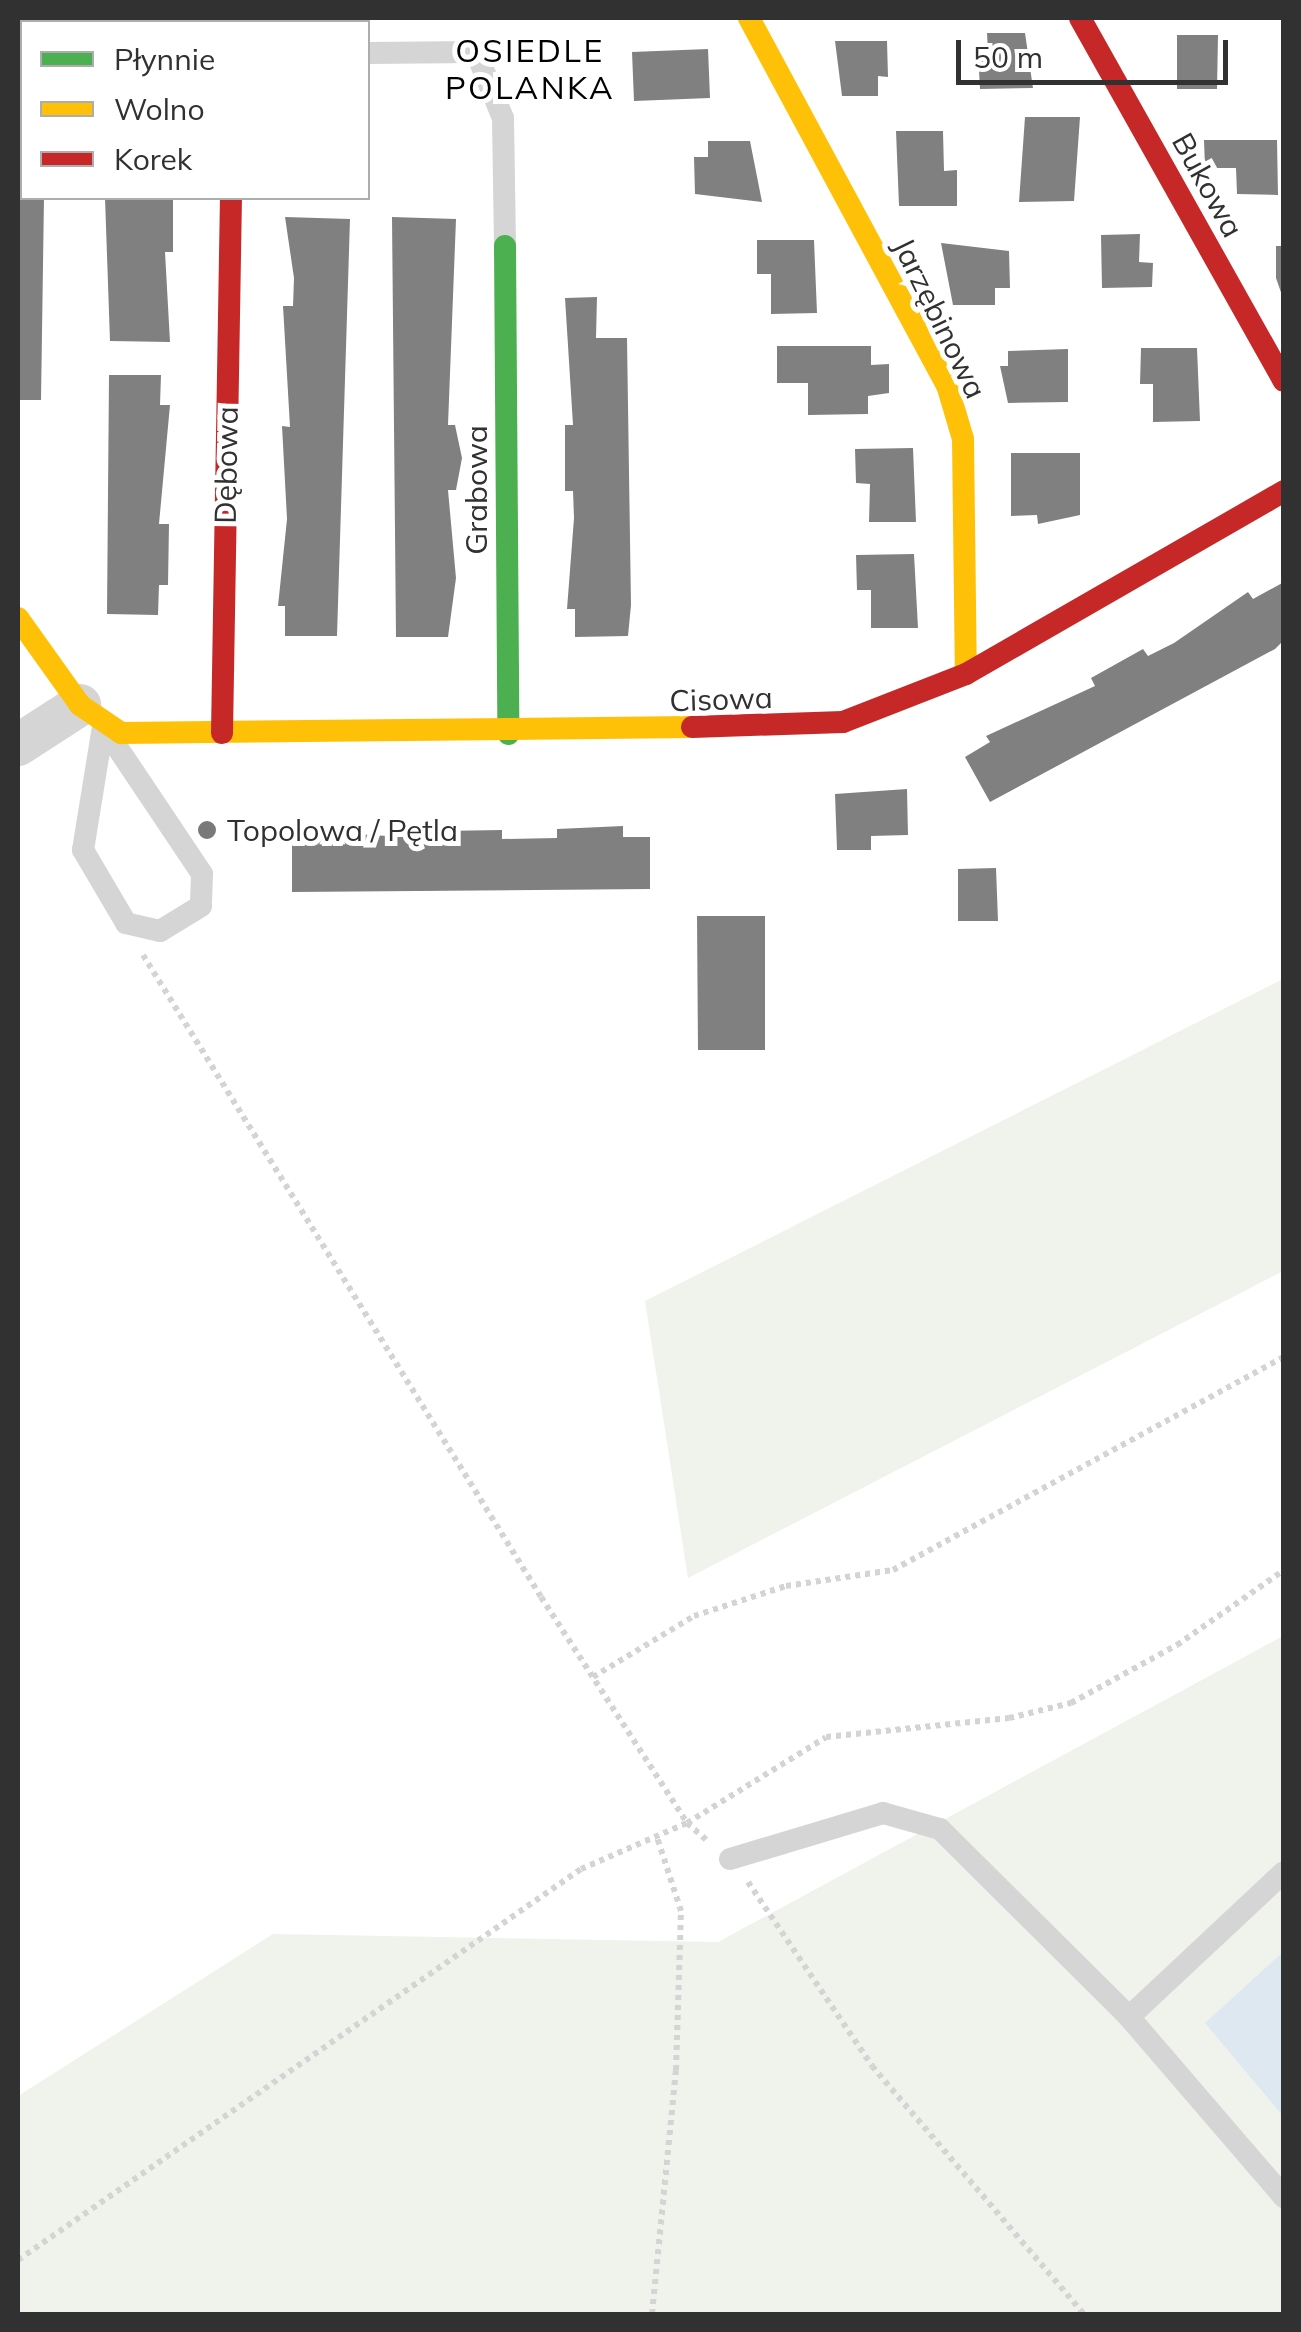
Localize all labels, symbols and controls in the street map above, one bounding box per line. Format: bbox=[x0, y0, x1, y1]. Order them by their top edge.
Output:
legend bbox=[20, 20, 370, 200]
scale bar bbox=[961, 20, 1234, 82]
district label: OSIEDLE POLANKA bbox=[445, 32, 615, 107]
text: 50 m bbox=[973, 38, 1043, 76]
text: Płynnie bbox=[114, 40, 215, 78]
text: Wolno bbox=[114, 90, 205, 128]
street label: Bukowa bbox=[1165, 127, 1251, 243]
text: Korek bbox=[114, 140, 192, 178]
street label: Jarzębinowa bbox=[886, 232, 994, 404]
street label: Dębowa bbox=[207, 406, 245, 524]
street label: Grabowa bbox=[458, 425, 494, 555]
street label: Cisowa bbox=[669, 679, 773, 719]
place label: Topolowa / Pętla bbox=[227, 812, 458, 848]
marker: Topolowa / Pętla bbox=[196, 819, 218, 841]

